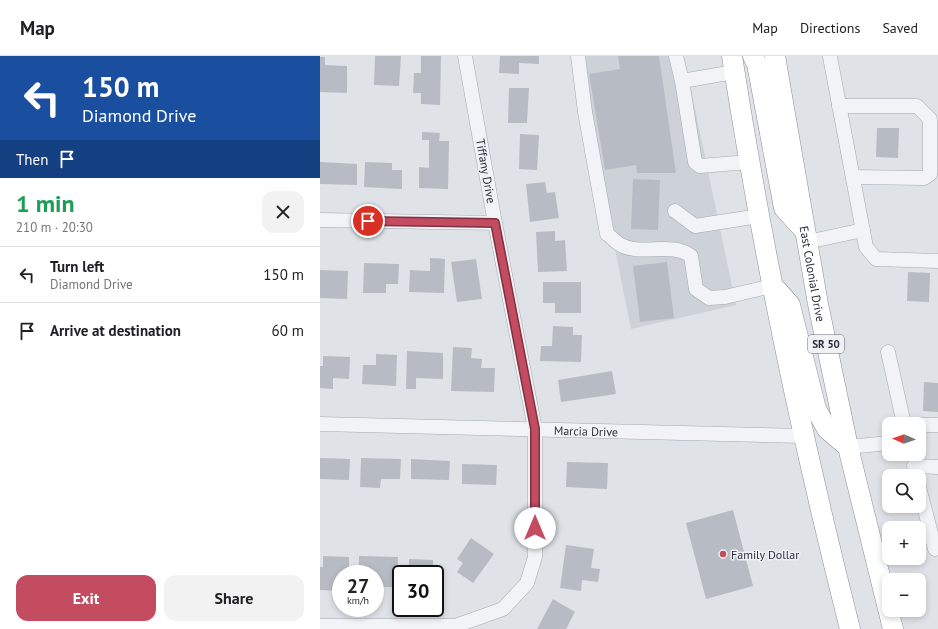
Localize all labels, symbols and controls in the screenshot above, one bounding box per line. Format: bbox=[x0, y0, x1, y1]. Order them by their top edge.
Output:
text: Map bbox=[20, 16, 55, 40]
text: Map bbox=[752, 19, 778, 37]
text: Directions bbox=[800, 19, 860, 37]
text: Saved bbox=[882, 19, 918, 37]
text: 150 m bbox=[82, 68, 159, 105]
icon: left bbox=[16, 72, 68, 124]
text: Diamond Drive bbox=[82, 104, 196, 127]
street label: Tiffany Drive bbox=[473, 138, 499, 204]
icon: arrive bbox=[56, 148, 78, 170]
text: Then bbox=[16, 150, 48, 169]
text: 1 min bbox=[16, 188, 75, 219]
button: close bbox=[262, 191, 304, 233]
pin bbox=[351, 204, 385, 238]
icon: arrive bbox=[357, 210, 379, 232]
text: 210 m · 20:30 bbox=[16, 219, 93, 236]
street label: East Colonial Drive bbox=[797, 225, 829, 323]
text: Turn left bbox=[50, 257, 104, 276]
icon: left bbox=[16, 264, 38, 286]
text: 150 m bbox=[263, 265, 304, 284]
text: Diamond Drive bbox=[50, 276, 133, 293]
icon: arrive bbox=[16, 320, 38, 342]
text: Arrive at destination bbox=[50, 321, 181, 340]
text: 60 m bbox=[271, 321, 304, 340]
road number: SR 50 bbox=[808, 335, 844, 353]
north arrow bbox=[882, 417, 926, 461]
map controls bbox=[882, 417, 926, 617]
street label: Marcia Drive bbox=[554, 422, 618, 439]
button: search bbox=[882, 469, 926, 513]
position arrow bbox=[514, 507, 556, 549]
button: + bbox=[882, 521, 926, 565]
place label: Family Dollar bbox=[731, 547, 799, 562]
marker: Family Dollar bbox=[718, 549, 728, 559]
speed limit sign: 30 bbox=[392, 565, 444, 617]
text: 27 bbox=[347, 573, 369, 599]
button: − bbox=[882, 573, 926, 617]
button: Exit bbox=[16, 575, 156, 621]
button: Share bbox=[164, 575, 304, 621]
text: km/h bbox=[347, 594, 369, 607]

